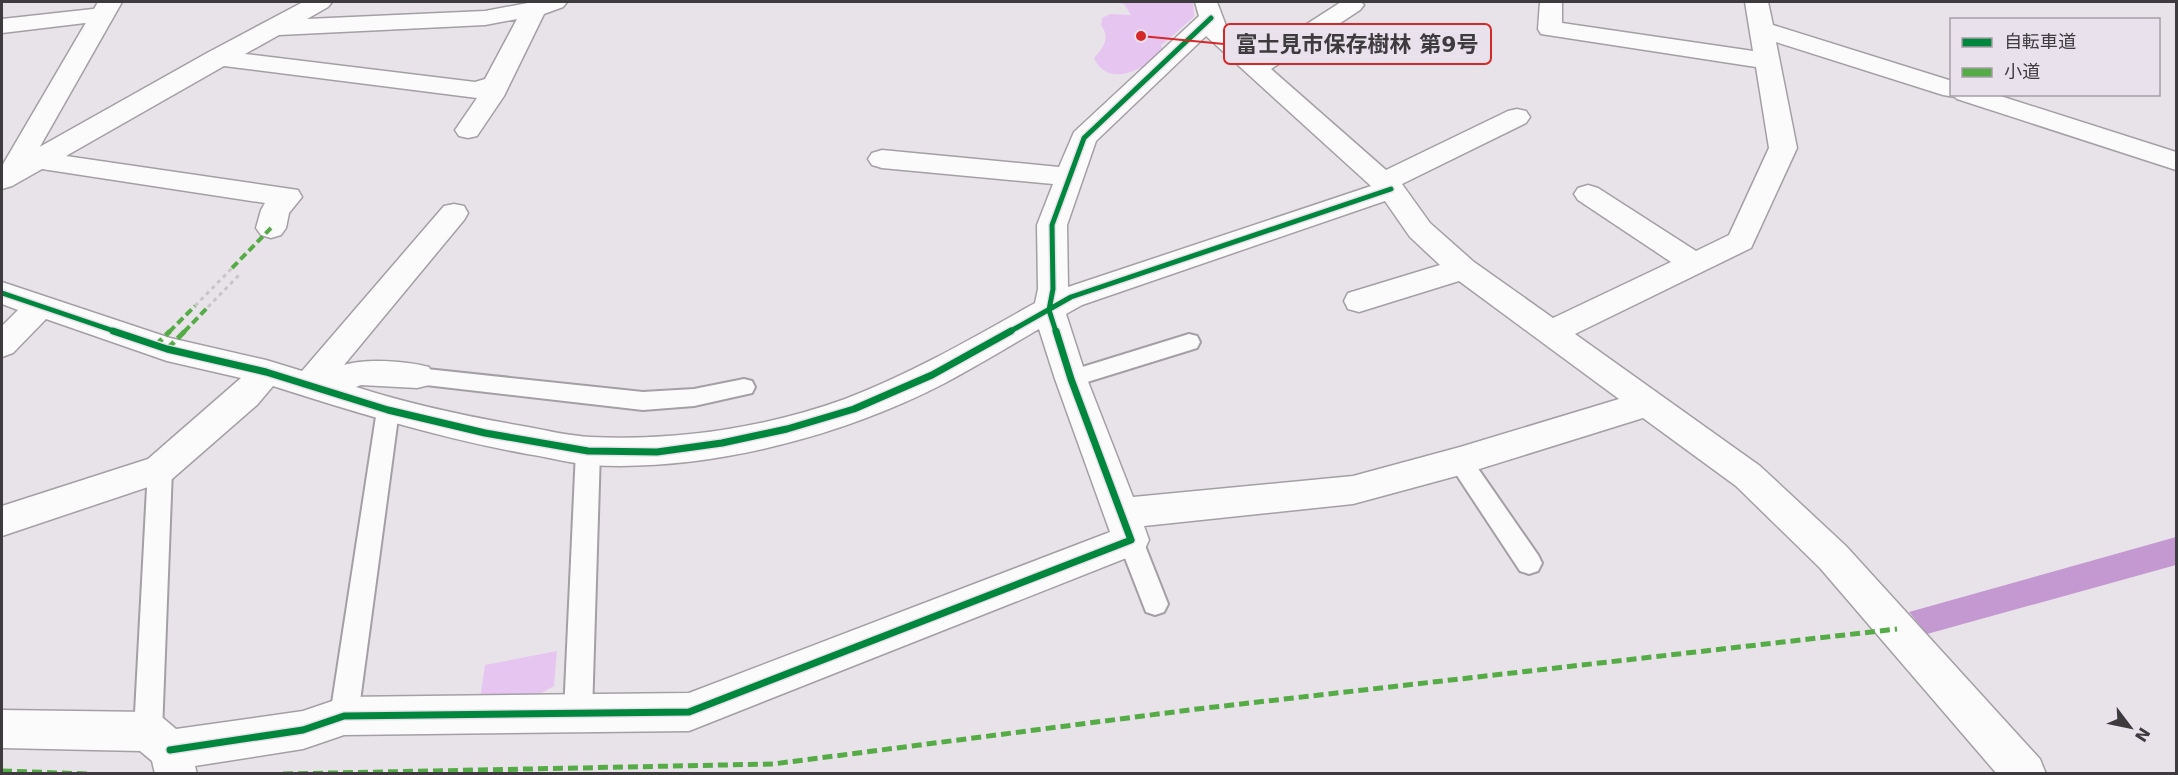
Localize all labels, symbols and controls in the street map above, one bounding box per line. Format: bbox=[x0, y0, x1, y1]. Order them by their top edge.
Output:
legend bbox=[1950, 18, 2160, 96]
callout: 富士見市保存樹林 第9号 bbox=[1224, 24, 1491, 64]
text: 自転車道 bbox=[2004, 31, 2076, 52]
text: 富士見市保存樹林 第9号 bbox=[1236, 32, 1478, 57]
text: 小道 bbox=[2004, 61, 2040, 82]
north arrow bbox=[2100, 697, 2160, 757]
text: N bbox=[2131, 724, 2154, 745]

